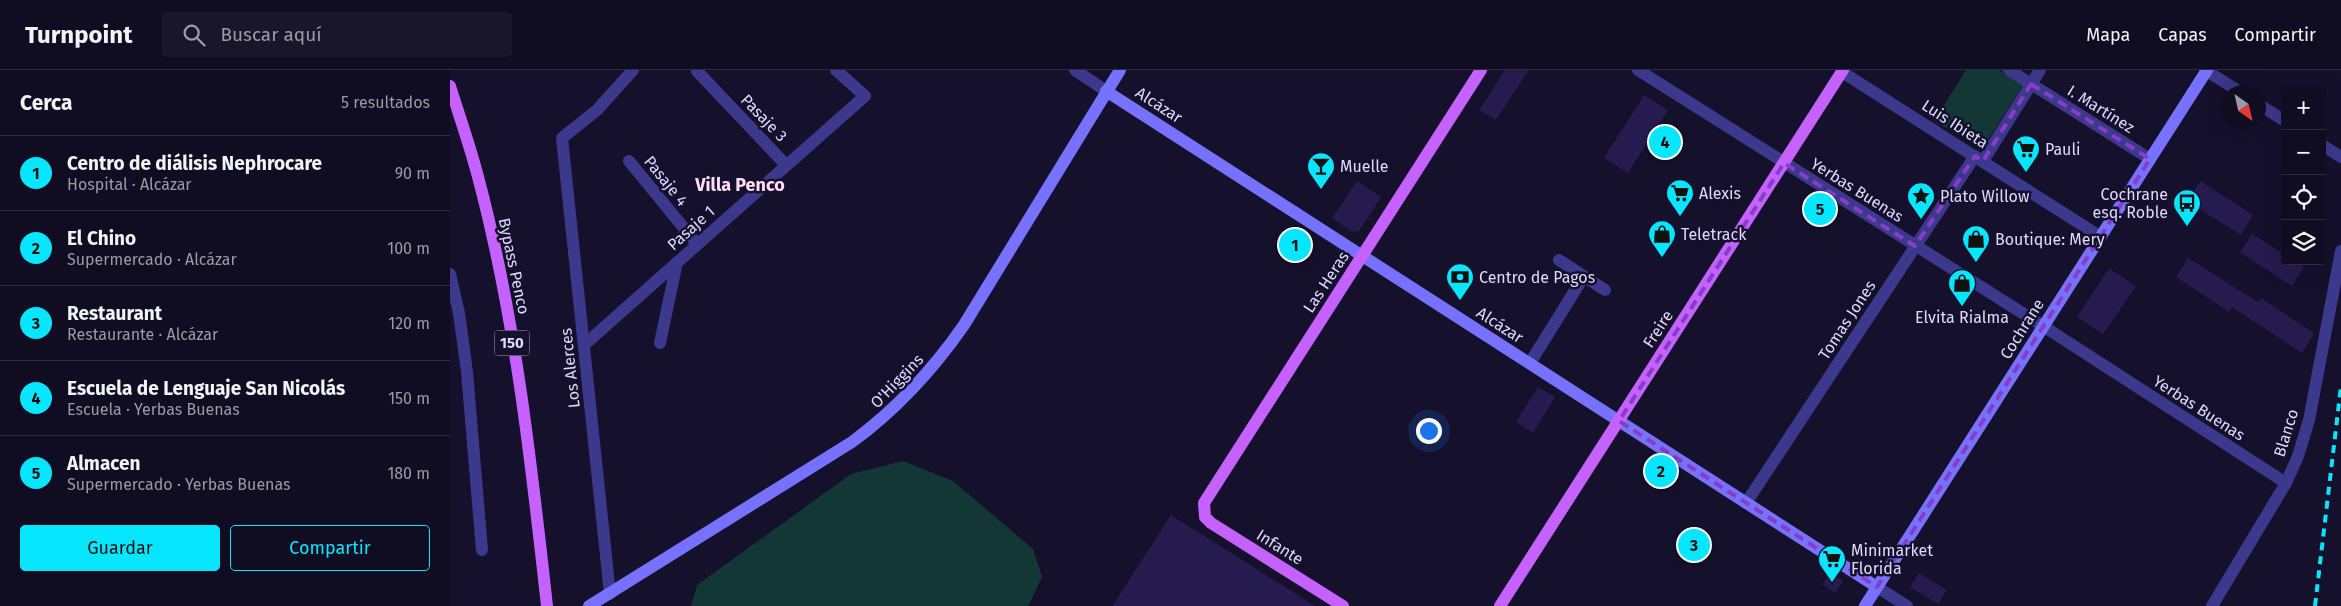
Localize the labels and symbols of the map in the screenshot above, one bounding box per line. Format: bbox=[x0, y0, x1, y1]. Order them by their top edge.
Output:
street label: I. Martínez bbox=[2064, 81, 2138, 137]
street label: Alcázar bbox=[1132, 83, 1186, 127]
north arrow bbox=[2221, 85, 2266, 130]
street label: Pasaje 3 bbox=[737, 90, 791, 146]
street label: Luis Ibieta bbox=[1918, 96, 1992, 152]
pin: 4 bbox=[1649, 123, 1681, 161]
supermarket icon: Pauli bbox=[2011, 134, 2041, 173]
place label: Pauli bbox=[2045, 140, 2081, 159]
bar icon: Muelle bbox=[1306, 151, 1336, 190]
street label: Pasaje 4 bbox=[640, 152, 692, 210]
street label: Yerbas Buenas bbox=[1807, 154, 1907, 226]
place label: Muelle bbox=[1340, 157, 1389, 176]
district label: Villa Penco bbox=[694, 174, 785, 196]
supermarket icon: Alexis bbox=[1665, 178, 1695, 217]
place icon: Plato Willow bbox=[1906, 181, 1936, 220]
place label: Alexis bbox=[1699, 184, 1741, 203]
place label: Cochrane esq. Roble bbox=[2093, 185, 2168, 222]
place label: Plato Willow bbox=[1940, 187, 2030, 206]
bus stop icon: Cochrane esq. Roble bbox=[2172, 188, 2202, 227]
pin: 5 bbox=[1804, 190, 1836, 228]
street label: Pasaje 1 bbox=[663, 202, 719, 254]
street label: Bypass Penco bbox=[495, 216, 533, 316]
shop icon: Teletrack bbox=[1647, 219, 1677, 258]
shop icon: Boutique: Mery bbox=[1961, 224, 1991, 263]
place label: Teletrack bbox=[1681, 225, 1747, 244]
pin: 1 bbox=[1279, 226, 1311, 264]
place label: Boutique: Mery bbox=[1995, 230, 2105, 249]
street label: Las Heras bbox=[1299, 248, 1353, 316]
bank icon: Centro de Pagos bbox=[1445, 262, 1475, 301]
place label: Centro de Pagos bbox=[1479, 268, 1595, 287]
shop icon: Elvita Rialma bbox=[1947, 268, 1977, 307]
street label: Tomas Jones bbox=[1814, 277, 1880, 363]
street label: Cochrane bbox=[1996, 295, 2048, 363]
street label: Alcázar bbox=[1473, 303, 1527, 347]
street label: Freire bbox=[1639, 307, 1677, 351]
place label: Elvita Rialma bbox=[1915, 308, 2009, 327]
street label: Los Alerces bbox=[556, 327, 584, 409]
road number: 150 bbox=[494, 330, 530, 356]
street label: O'Higgins bbox=[867, 350, 927, 412]
street label: Yerbas Buenas bbox=[2150, 371, 2248, 445]
street label: Blanco bbox=[2270, 407, 2302, 459]
your location bbox=[1416, 418, 1442, 444]
pin: 2 bbox=[1645, 452, 1677, 490]
street label: Infante bbox=[1253, 525, 1307, 569]
pin: 3 bbox=[1678, 526, 1710, 564]
place label: Minimarket Florida bbox=[1851, 541, 1933, 578]
supermarket icon: Minimarket Florida bbox=[1817, 544, 1847, 583]

